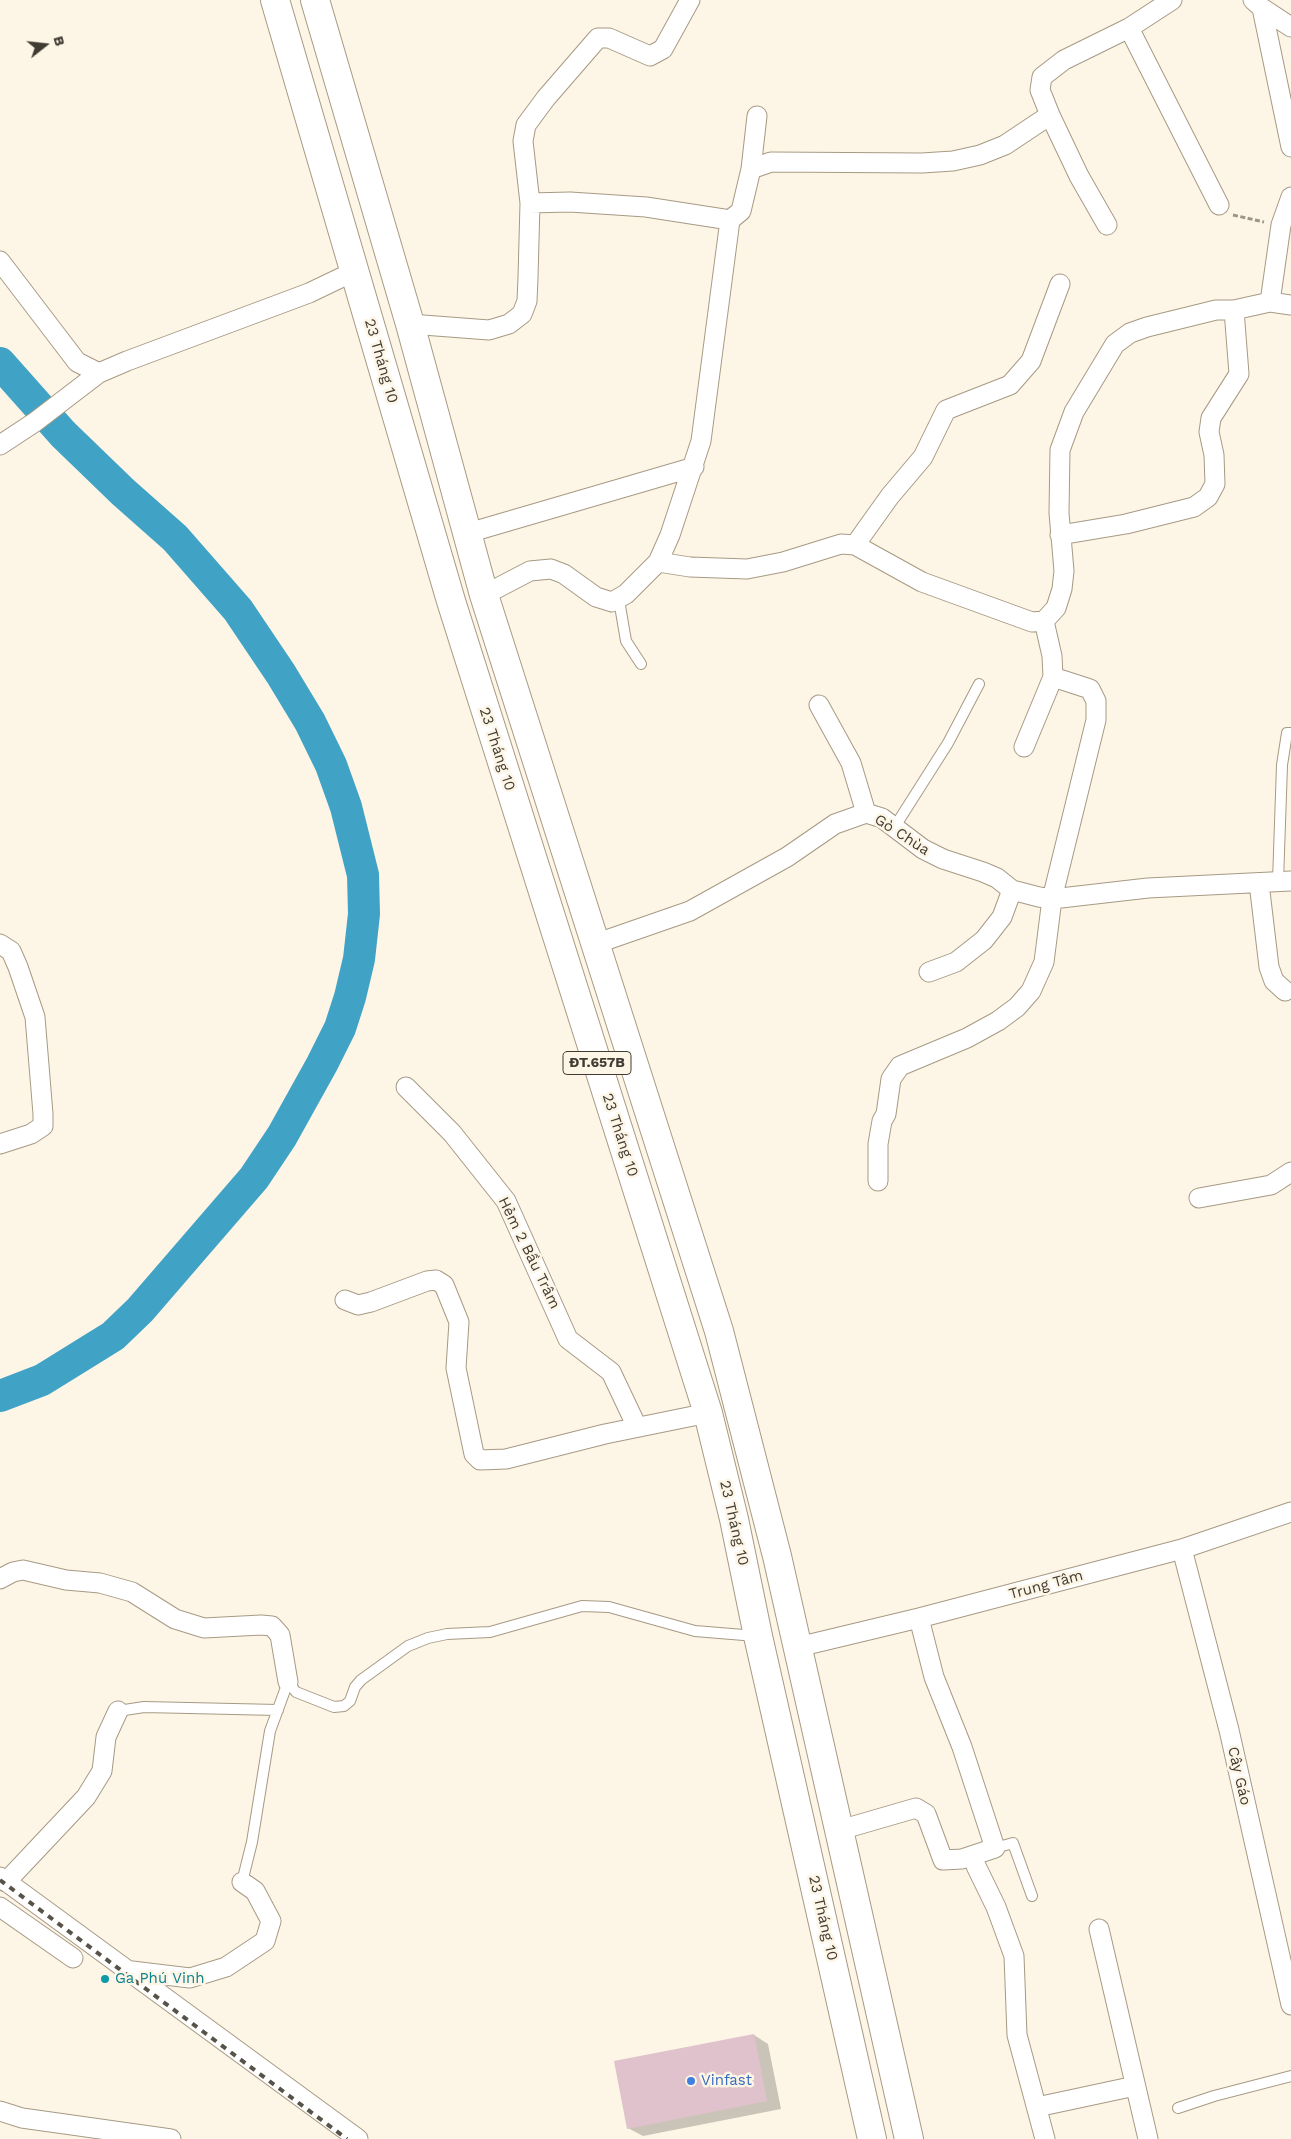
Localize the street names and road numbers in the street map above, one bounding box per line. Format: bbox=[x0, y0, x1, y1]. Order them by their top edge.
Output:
street label: 23 Tháng 10 bbox=[360, 317, 402, 405]
street label: 23 Tháng 10 bbox=[475, 705, 519, 793]
street label: Gò Chùa bbox=[871, 810, 933, 860]
road number: ĐT.657B bbox=[563, 1052, 631, 1074]
street label: 23 Tháng 10 bbox=[598, 1091, 642, 1179]
street label: Hẻm 2 Bầu Trâm bbox=[494, 1194, 564, 1312]
street label: 23 Tháng 10 bbox=[715, 1479, 753, 1567]
street label: Trung Tâm bbox=[1007, 1566, 1085, 1604]
street label: Cây Gáo bbox=[1224, 1745, 1254, 1807]
street label: 23 Tháng 10 bbox=[804, 1874, 842, 1962]

